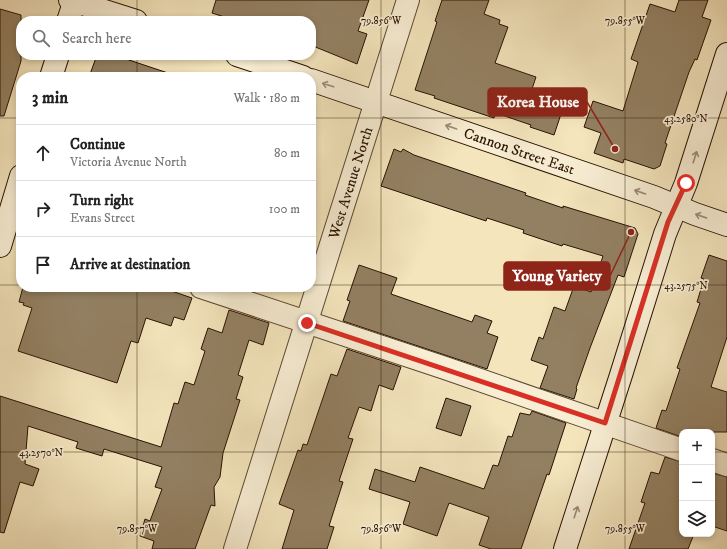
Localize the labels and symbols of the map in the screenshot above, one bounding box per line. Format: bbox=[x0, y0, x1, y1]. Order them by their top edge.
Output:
text: 79.856°W bbox=[361, 15, 402, 27]
text: 79.855°W bbox=[605, 15, 646, 27]
one-way arrow bbox=[321, 81, 334, 88]
callout: Korea House bbox=[488, 88, 587, 116]
text: Korea House bbox=[497, 92, 580, 112]
text: 43.2580°N bbox=[664, 113, 708, 125]
one-way arrow bbox=[444, 123, 457, 130]
street label: West Avenue North bbox=[324, 124, 377, 242]
street label: Cannon Street East bbox=[461, 124, 577, 179]
one-way arrow bbox=[692, 150, 699, 163]
route start bbox=[677, 174, 695, 192]
one-way arrow bbox=[634, 188, 647, 195]
one-way arrow bbox=[696, 212, 708, 220]
callout: Young Variety bbox=[504, 262, 610, 290]
text: Young Variety bbox=[511, 266, 602, 286]
text: 43.2575°N bbox=[664, 280, 708, 292]
route end bbox=[298, 314, 316, 332]
text: 43.2570°N bbox=[19, 447, 63, 459]
one-way arrow bbox=[573, 506, 581, 518]
text: 79.857°W bbox=[117, 523, 158, 535]
text: 79.856°W bbox=[361, 523, 402, 535]
text: 79.855°W bbox=[605, 523, 646, 535]

